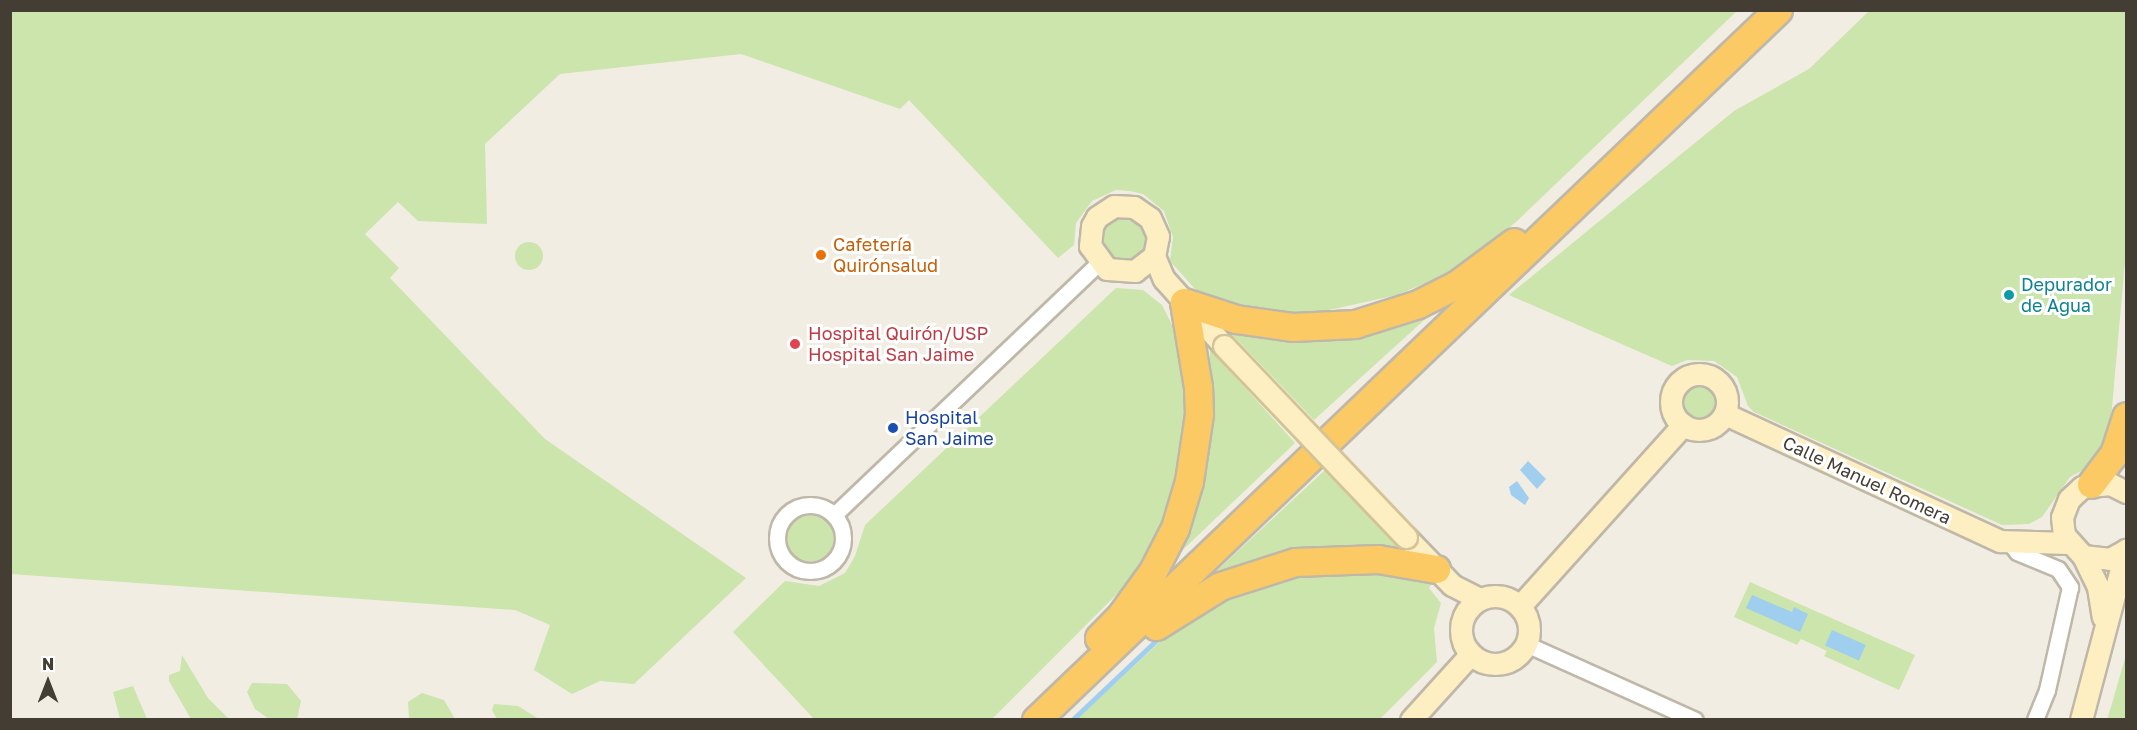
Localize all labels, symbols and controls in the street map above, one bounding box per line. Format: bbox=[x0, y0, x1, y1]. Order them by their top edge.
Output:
place label: Cafetería Quirónsalud bbox=[833, 234, 938, 276]
marker: Cafetería Quirónsalud bbox=[814, 248, 828, 262]
place label: Depurador de Agua bbox=[2021, 274, 2112, 316]
marker: Depurador de Agua bbox=[2002, 288, 2016, 302]
place label: Hospital Quirón/USP Hospital San Jaime bbox=[808, 323, 988, 366]
marker: Hospital Quirón/USP Hospital San Jaime bbox=[786, 335, 804, 353]
place label: Hospital San Jaime bbox=[905, 407, 994, 450]
marker: Hospital San Jaime bbox=[886, 421, 900, 435]
street label: Calle Manuel Romera bbox=[1779, 431, 1955, 529]
north arrow bbox=[18, 652, 78, 712]
text: N bbox=[42, 654, 54, 674]

